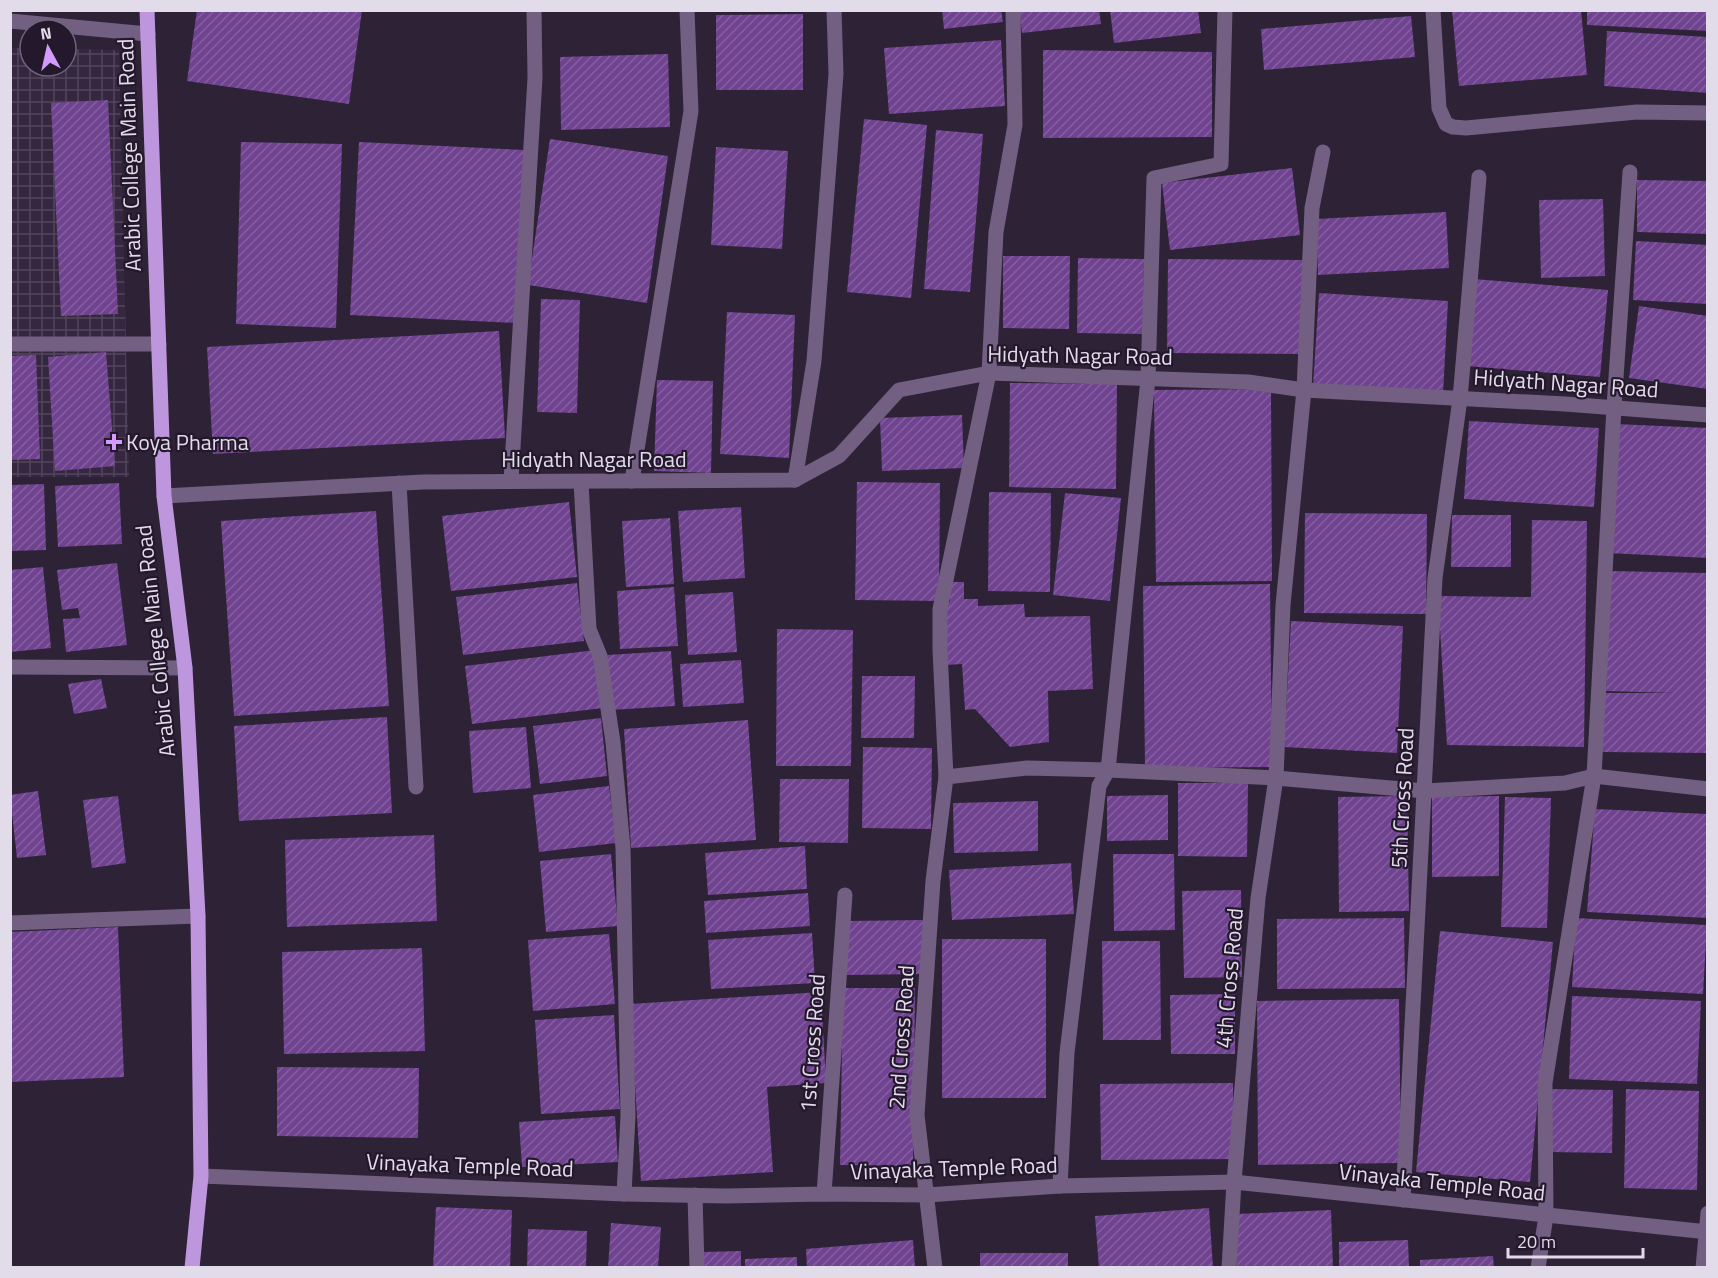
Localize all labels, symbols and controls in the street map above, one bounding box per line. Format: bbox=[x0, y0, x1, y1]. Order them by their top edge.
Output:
north arrow bbox=[18, 18, 78, 78]
text: N bbox=[39, 20, 53, 46]
street label: Arabic College Main Road bbox=[108, 38, 150, 272]
street label: Hidyath Nagar Road bbox=[987, 336, 1173, 374]
street label: Hidyath Nagar Road bbox=[1472, 360, 1660, 406]
place label: Koya Pharma bbox=[126, 425, 249, 459]
marker: Koya Pharma bbox=[107, 435, 121, 449]
street label: Hidyath Nagar Road bbox=[501, 442, 687, 476]
street label: Arabic College Main Road bbox=[126, 523, 184, 759]
street label: 5th Cross Road bbox=[1381, 727, 1423, 869]
street label: 4th Cross Road bbox=[1206, 907, 1252, 1049]
street label: 2nd Cross Road bbox=[879, 964, 923, 1110]
street label: 1st Cross Road bbox=[790, 973, 834, 1113]
street label: Vinayaka Temple Road bbox=[366, 1144, 574, 1186]
street label: Vinayaka Temple Road bbox=[850, 1147, 1058, 1189]
street label: Vinayaka Temple Road bbox=[1337, 1154, 1547, 1210]
scale bar bbox=[1508, 1221, 1643, 1259]
text: 20 m bbox=[1517, 1228, 1556, 1255]

